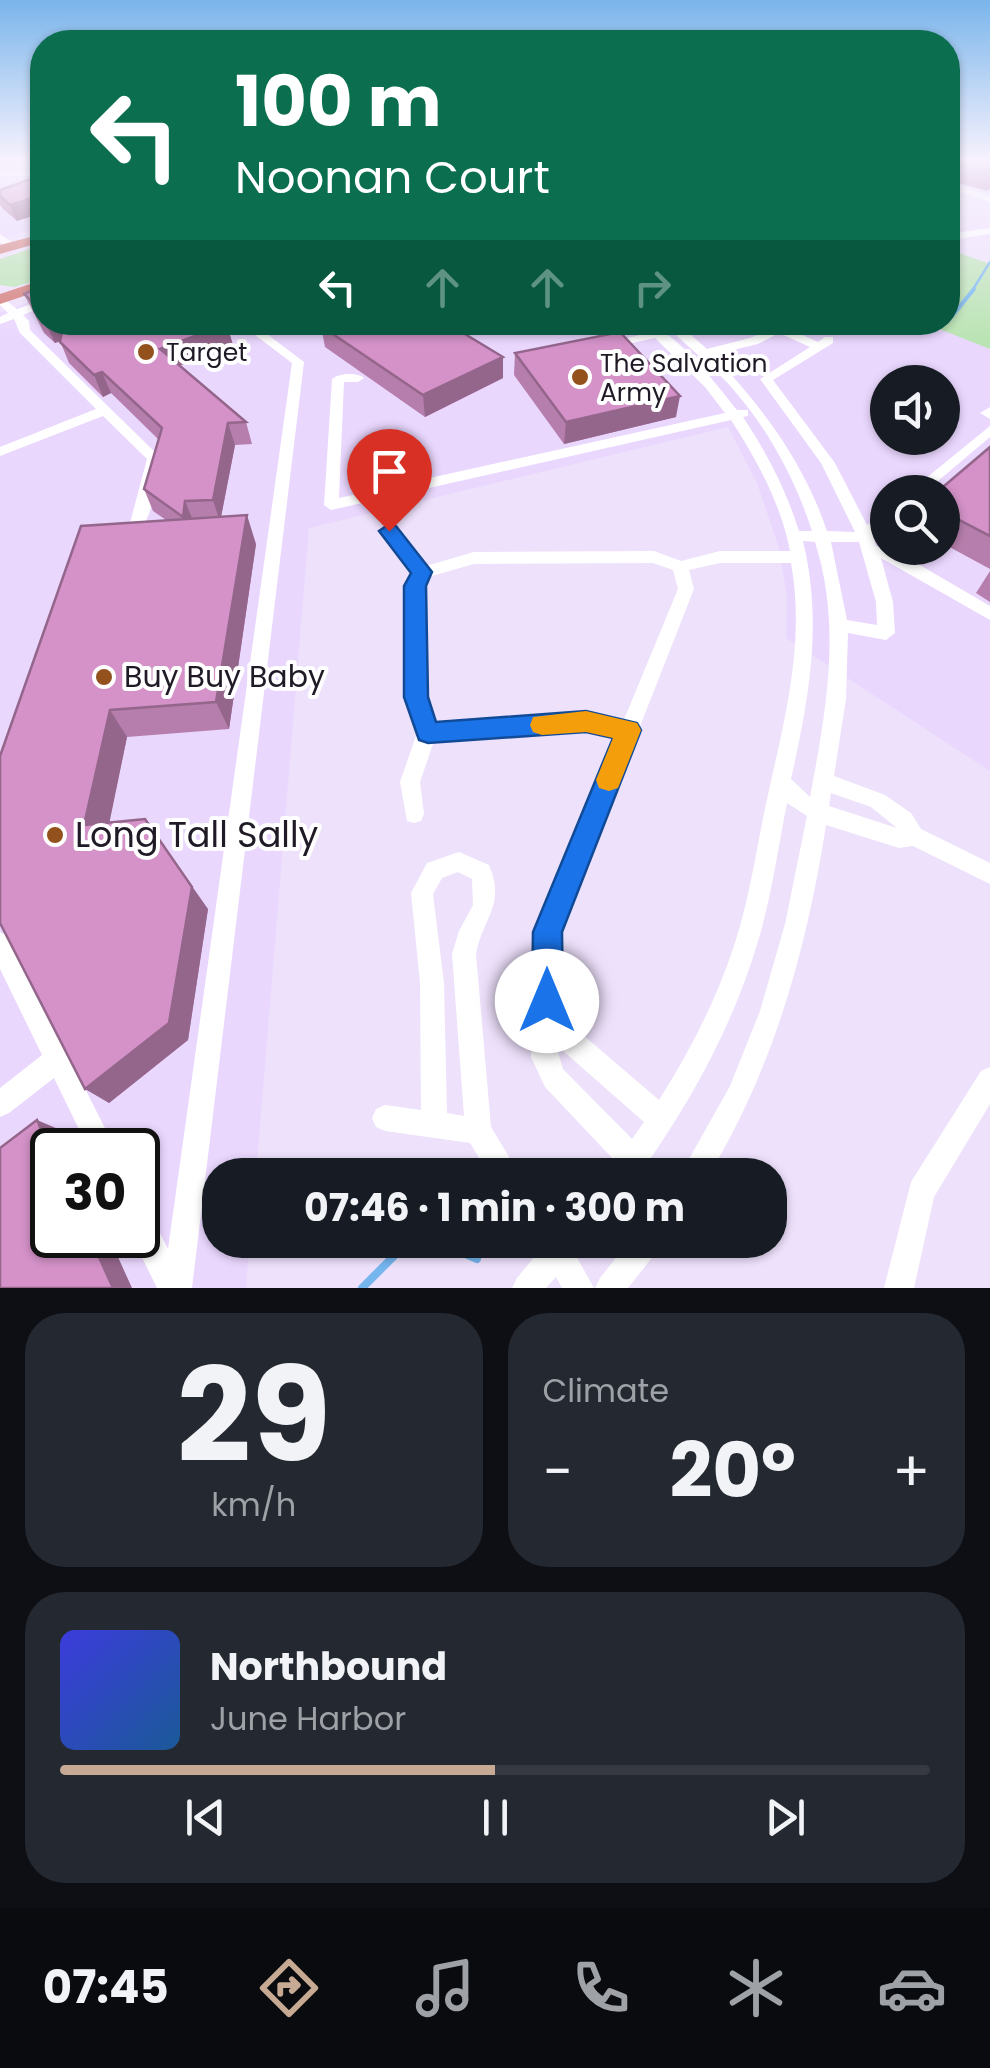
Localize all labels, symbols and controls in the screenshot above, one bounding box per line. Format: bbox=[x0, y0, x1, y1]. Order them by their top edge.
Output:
text: 100 m bbox=[235, 52, 442, 151]
icon: left bbox=[70, 70, 200, 200]
text: Noonan Court bbox=[235, 146, 550, 209]
icon: left bbox=[310, 260, 365, 315]
icon: ahead bbox=[415, 260, 470, 315]
icon: ahead bbox=[520, 260, 575, 315]
icon: right bbox=[625, 260, 680, 315]
place label: Target bbox=[166, 335, 247, 370]
marker: Target bbox=[135, 341, 157, 363]
place label: The Salvation Army bbox=[600, 346, 768, 410]
map controls bbox=[870, 365, 960, 565]
button: sound bbox=[870, 365, 960, 455]
marker: The Salvation Army bbox=[569, 366, 591, 388]
pin bbox=[347, 429, 432, 532]
icon: arrive bbox=[362, 444, 417, 499]
button: search bbox=[870, 475, 960, 565]
place label: Buy Buy Baby bbox=[124, 655, 325, 698]
marker: Buy Buy Baby bbox=[93, 666, 115, 688]
place label: Long Tall Sally bbox=[75, 810, 319, 859]
marker: Long Tall Sally bbox=[44, 824, 66, 846]
position arrow bbox=[495, 949, 599, 1053]
speed limit sign: 30 bbox=[30, 1128, 160, 1258]
text: 07:46 · 1 min · 300 m bbox=[304, 1181, 685, 1234]
text: 29 bbox=[177, 1324, 331, 1507]
text: Climate bbox=[543, 1368, 669, 1413]
text: 20° bbox=[669, 1418, 796, 1523]
text: − bbox=[543, 1433, 573, 1510]
text: + bbox=[892, 1433, 930, 1510]
text: km/h bbox=[211, 1482, 296, 1527]
text: Northbound bbox=[210, 1640, 447, 1693]
text: June Harbor bbox=[210, 1696, 406, 1741]
icon: previous bbox=[178, 1790, 233, 1845]
icon: pause bbox=[468, 1790, 523, 1845]
icon: next bbox=[758, 1790, 813, 1845]
icon: directions bbox=[254, 1953, 324, 2023]
icon: music bbox=[410, 1953, 480, 2023]
icon: phone bbox=[566, 1953, 636, 2023]
icon: climate bbox=[721, 1953, 791, 2023]
icon: car bbox=[877, 1953, 947, 2023]
text: 07:45 bbox=[43, 1956, 169, 2019]

